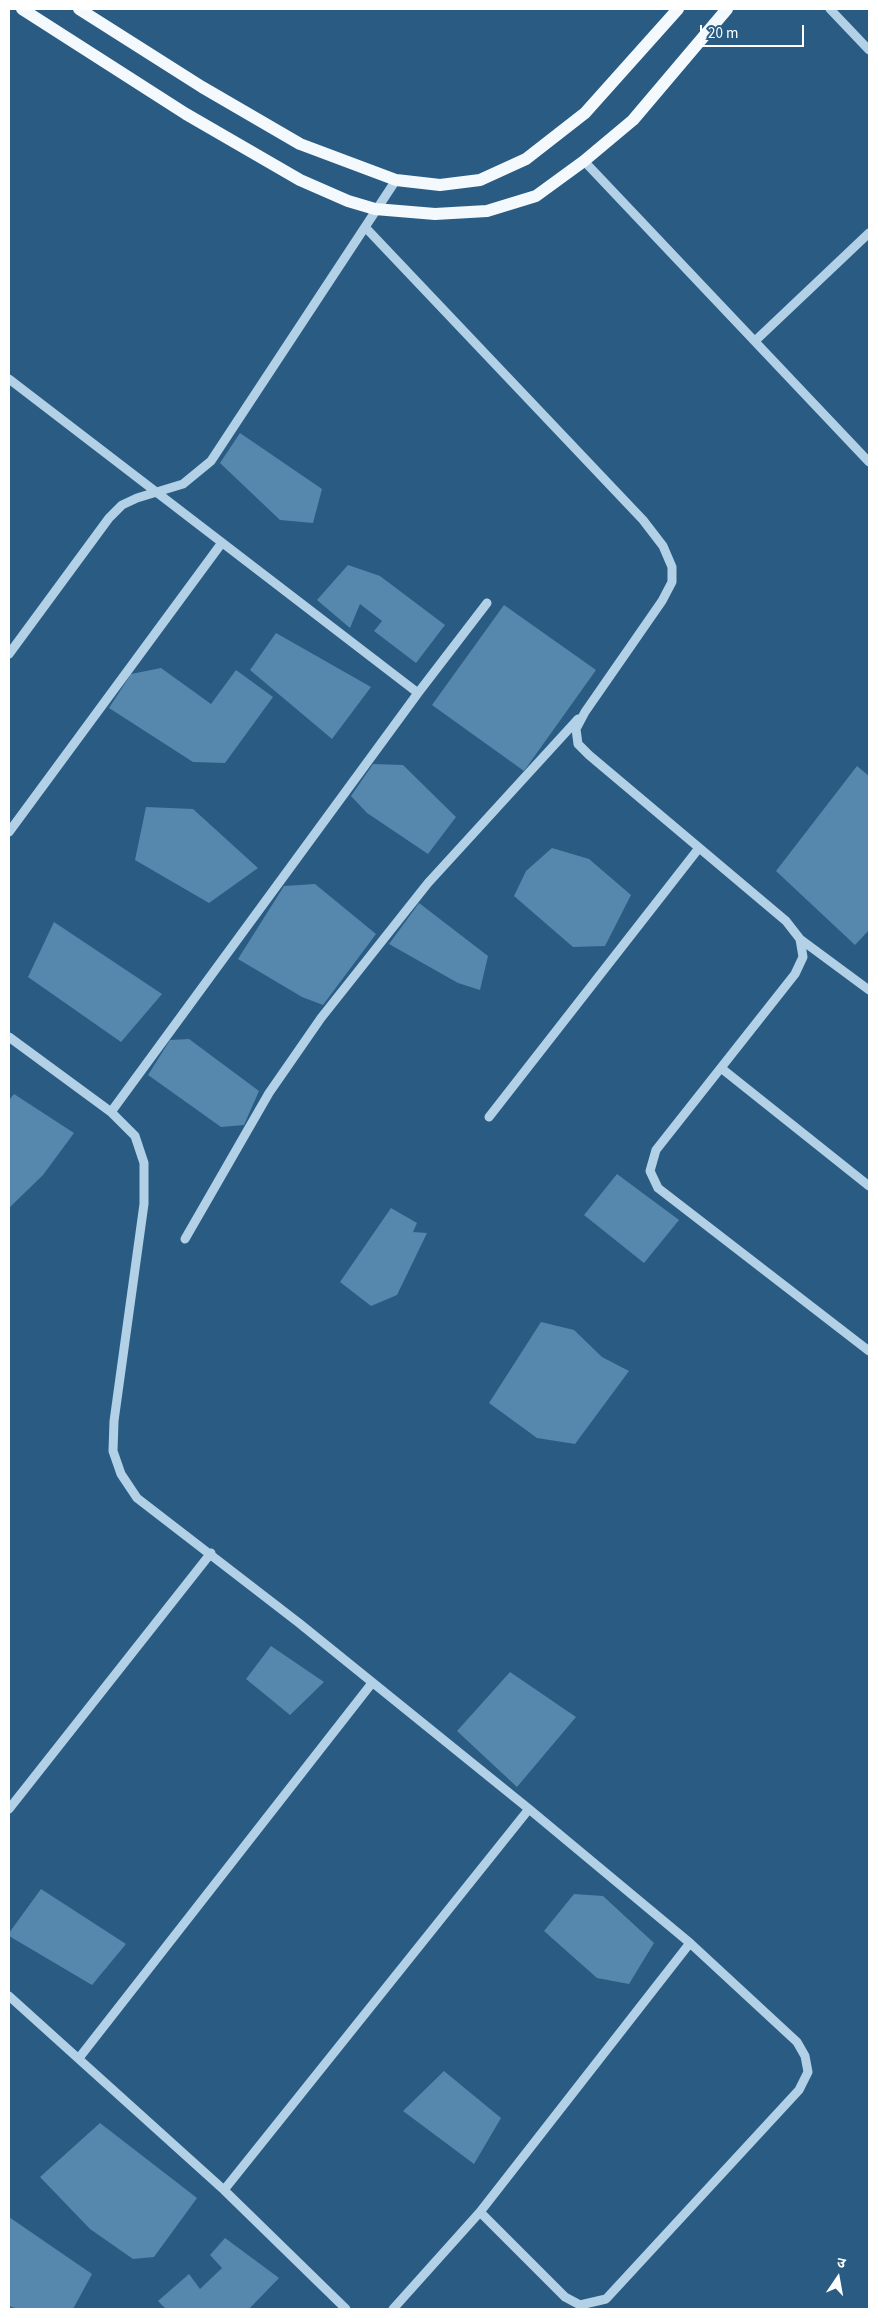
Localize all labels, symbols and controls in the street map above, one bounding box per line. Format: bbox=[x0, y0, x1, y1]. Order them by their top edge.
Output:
scale bar bbox=[703, 15, 807, 47]
text: 20 m bbox=[708, 23, 738, 44]
north arrow bbox=[813, 2253, 863, 2303]
text: उ bbox=[835, 2253, 847, 2274]

